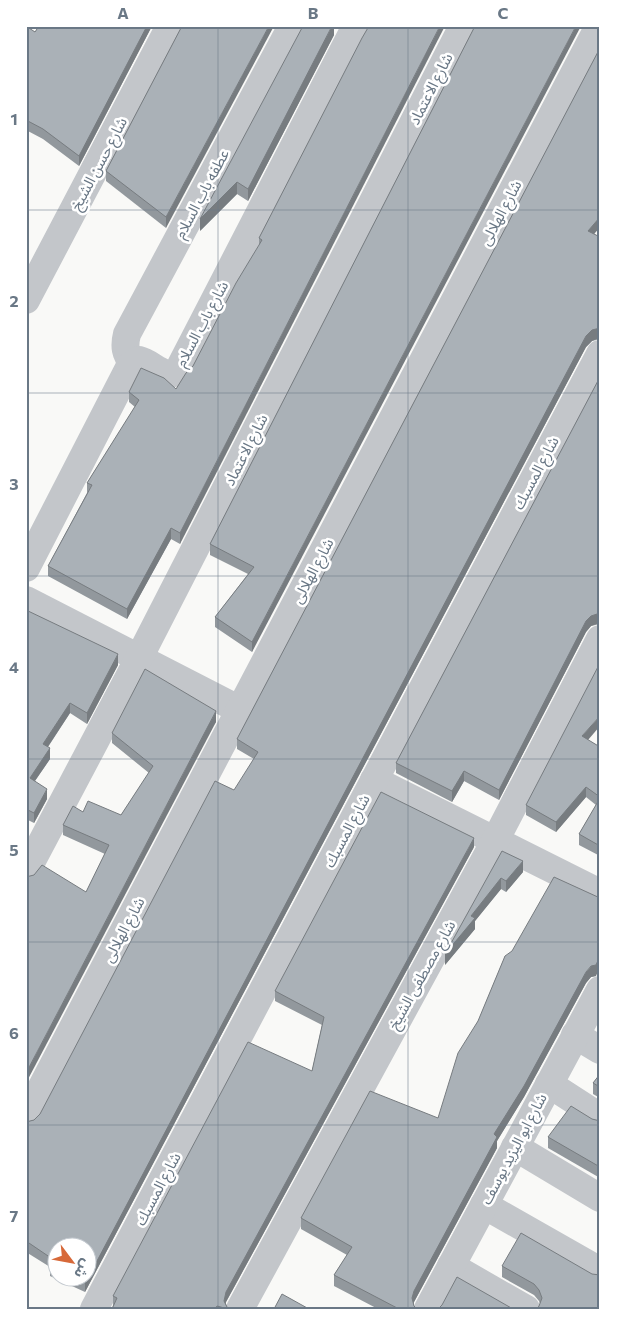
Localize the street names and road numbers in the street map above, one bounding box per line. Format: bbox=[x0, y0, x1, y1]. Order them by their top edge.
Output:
street label: شارع الاعتماد bbox=[404, 50, 459, 129]
street label: شارع حسن الشيخ bbox=[66, 114, 134, 215]
street label: عطفه باب السلام bbox=[170, 145, 235, 243]
street label: شارع الهلالى bbox=[475, 177, 528, 250]
street label: شارع باب السلام bbox=[171, 277, 235, 371]
street label: شارع الاعتماد bbox=[219, 411, 274, 490]
street label: شارع المسبك bbox=[508, 433, 565, 514]
street label: شارع الهلالى bbox=[287, 535, 340, 608]
street label: شارع المسبك bbox=[319, 791, 376, 872]
street label: شارع الهلالى bbox=[98, 894, 151, 967]
street label: شارع مصطفى الشيخ bbox=[384, 917, 462, 1034]
street label: شارع ابو اليزيد يوسف bbox=[476, 1090, 554, 1209]
street label: شارع المسبك bbox=[130, 1149, 187, 1230]

